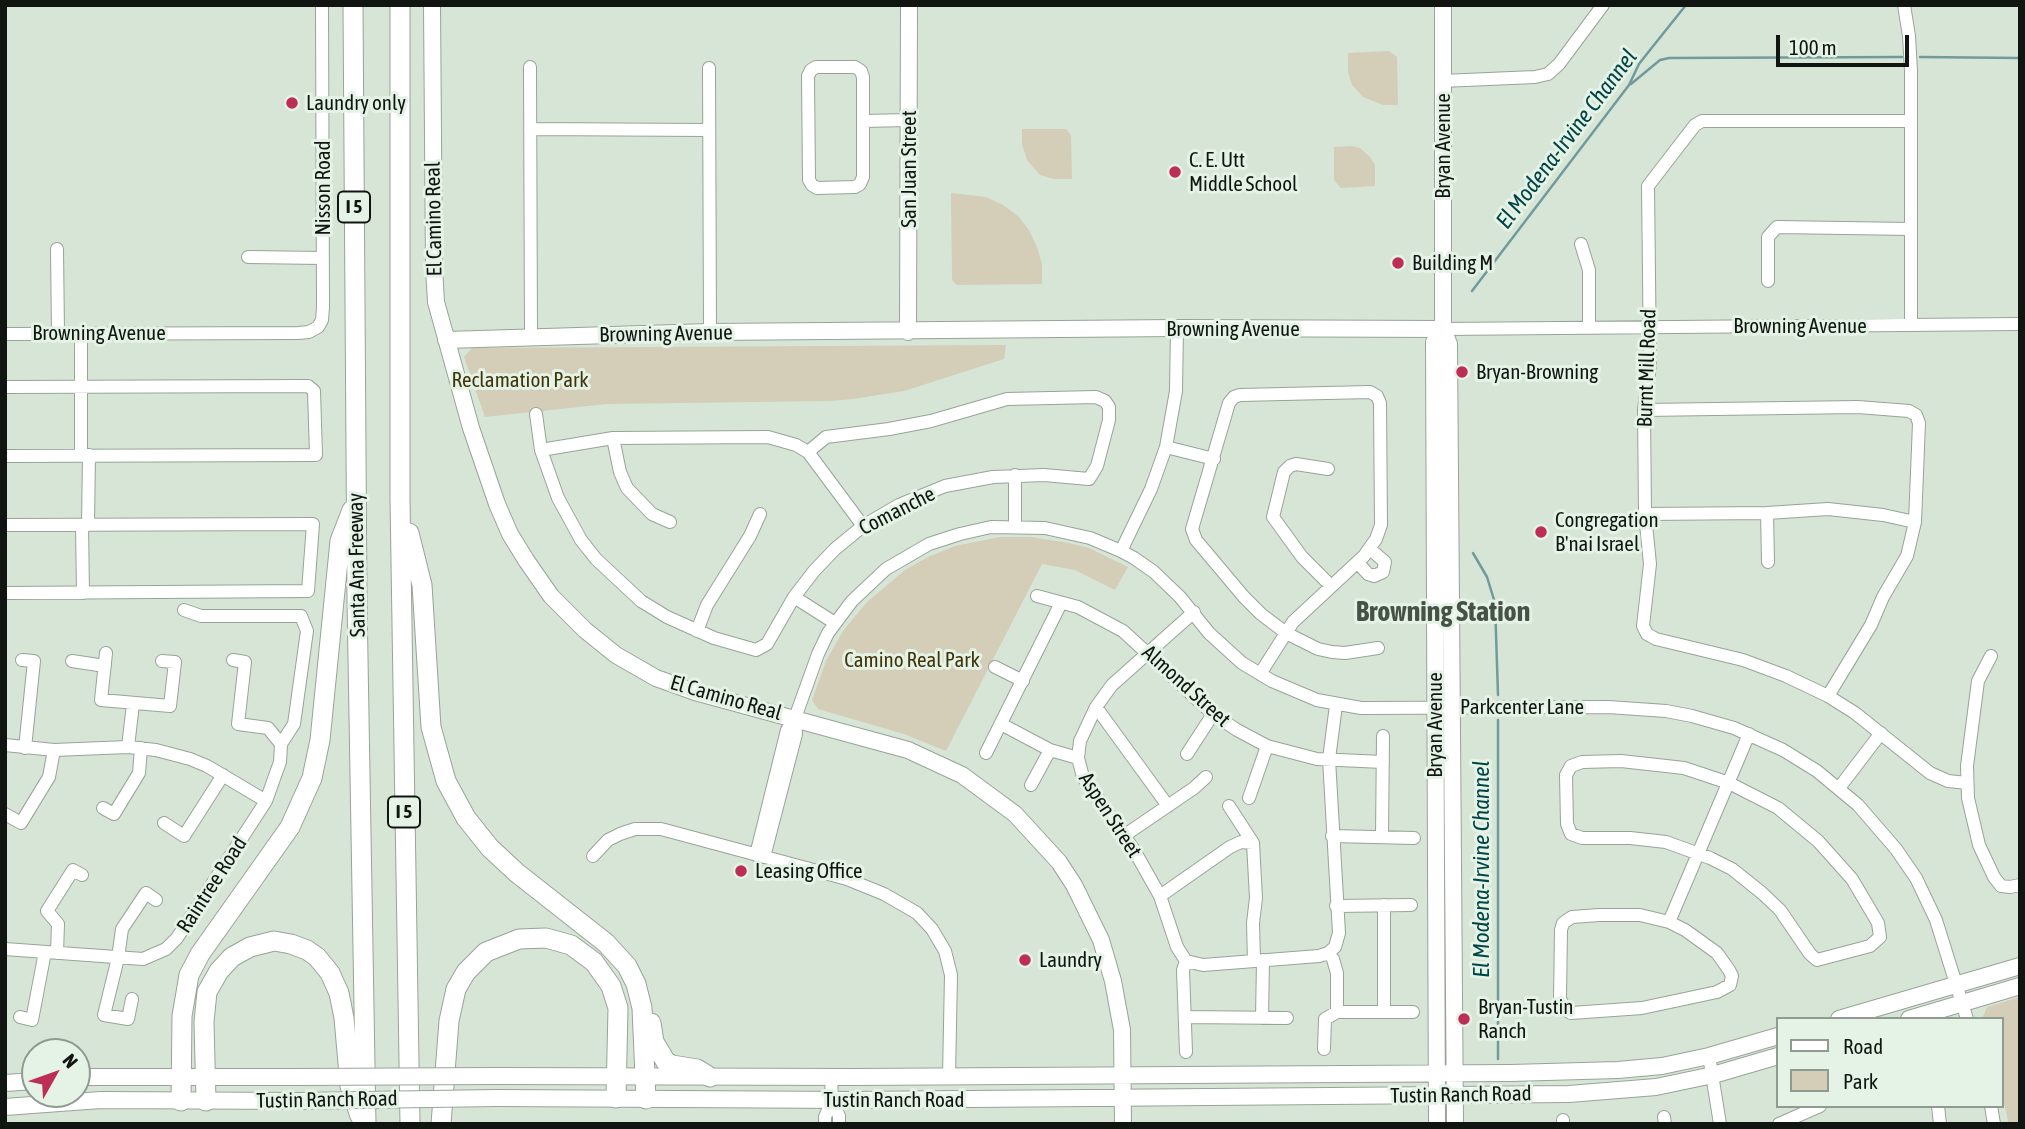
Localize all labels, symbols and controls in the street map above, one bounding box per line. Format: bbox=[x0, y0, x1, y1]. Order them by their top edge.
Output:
scale bar bbox=[1780, 21, 1913, 65]
text: 100 m bbox=[1789, 35, 1837, 59]
water label: El Modena-Irvine Channel bbox=[1491, 44, 1643, 234]
place label: Laundry only bbox=[306, 90, 406, 116]
street label: Bryan Avenue bbox=[1430, 93, 1456, 199]
marker: Laundry only bbox=[284, 95, 300, 111]
street label: San Juan Street bbox=[896, 110, 922, 228]
street label: Nisson Road bbox=[310, 140, 336, 236]
place label: C. E. Utt Middle School bbox=[1189, 147, 1298, 197]
street label: El Camino Real bbox=[420, 161, 448, 277]
marker: C. E. Utt Middle School bbox=[1167, 164, 1183, 180]
road number: I 5 bbox=[338, 192, 370, 223]
place label: Building M bbox=[1412, 250, 1493, 276]
marker: Building M bbox=[1390, 255, 1406, 271]
street label: Burnt Mill Road bbox=[1632, 308, 1662, 428]
street label: Browning Avenue bbox=[1733, 313, 1867, 339]
street label: Browning Avenue bbox=[1166, 316, 1300, 342]
street label: Browning Avenue bbox=[32, 320, 166, 346]
street label: Browning Avenue bbox=[599, 320, 733, 348]
place label: Bryan-Browning bbox=[1476, 359, 1598, 385]
marker: Bryan-Browning bbox=[1454, 364, 1470, 380]
park label: Reclamation Park bbox=[452, 367, 588, 393]
street label: Comanche bbox=[855, 481, 939, 541]
street label: Santa Ana Freeway bbox=[343, 493, 371, 637]
place label: Congregation B'nai Israel bbox=[1555, 507, 1659, 557]
marker: Congregation B'nai Israel bbox=[1533, 524, 1549, 540]
district label: Browning Station bbox=[1356, 595, 1530, 629]
street label: Almond Street bbox=[1137, 640, 1235, 732]
park label: Camino Real Park bbox=[844, 647, 980, 673]
street label: El Camino Real bbox=[667, 670, 785, 726]
street label: Bryan Avenue bbox=[1422, 672, 1448, 778]
street label: Parkcenter Lane bbox=[1460, 694, 1584, 720]
water label: El Modena-Irvine Channel bbox=[1468, 760, 1496, 978]
street label: Aspen Street bbox=[1073, 768, 1147, 862]
road number: I 5 bbox=[388, 796, 420, 828]
street label: Raintree Road bbox=[172, 832, 252, 938]
place label: Leasing Office bbox=[755, 858, 863, 884]
marker: Leasing Office bbox=[733, 863, 749, 879]
place label: Laundry bbox=[1039, 947, 1102, 973]
marker: Laundry bbox=[1017, 952, 1033, 968]
place label: Bryan-Tustin Ranch bbox=[1478, 994, 1574, 1044]
marker: Bryan-Tustin Ranch bbox=[1456, 1011, 1472, 1027]
legend bbox=[1776, 1017, 2004, 1108]
text: Road bbox=[1843, 1034, 1883, 1058]
north arrow bbox=[21, 1038, 91, 1108]
text: N bbox=[59, 1049, 83, 1072]
text: Park bbox=[1843, 1069, 1878, 1093]
street label: Tustin Ranch Road bbox=[1390, 1081, 1532, 1109]
street label: Tustin Ranch Road bbox=[256, 1086, 398, 1114]
street label: Tustin Ranch Road bbox=[823, 1087, 965, 1113]

